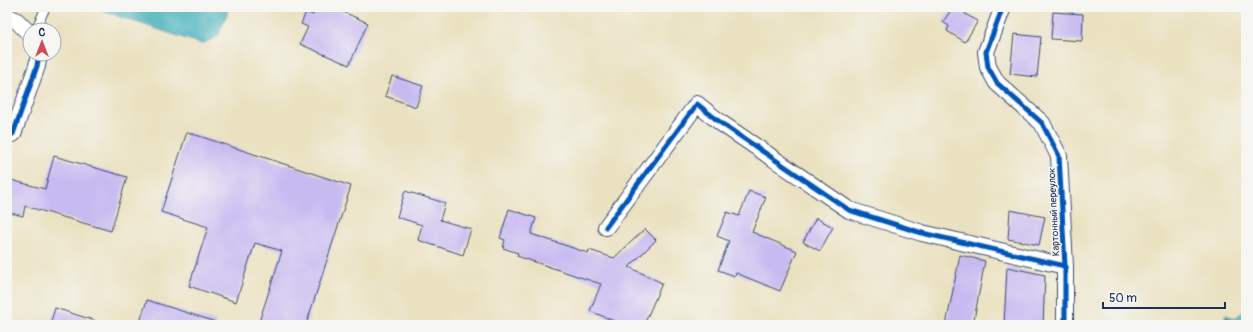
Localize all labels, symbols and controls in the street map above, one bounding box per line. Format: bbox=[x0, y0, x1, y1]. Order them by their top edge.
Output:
north arrow bbox=[22, 22, 62, 62]
text: С bbox=[39, 26, 46, 39]
street label: Картонный переулок bbox=[1046, 167, 1062, 257]
scale bar bbox=[1103, 284, 1225, 310]
text: 50 m bbox=[1109, 291, 1137, 306]

